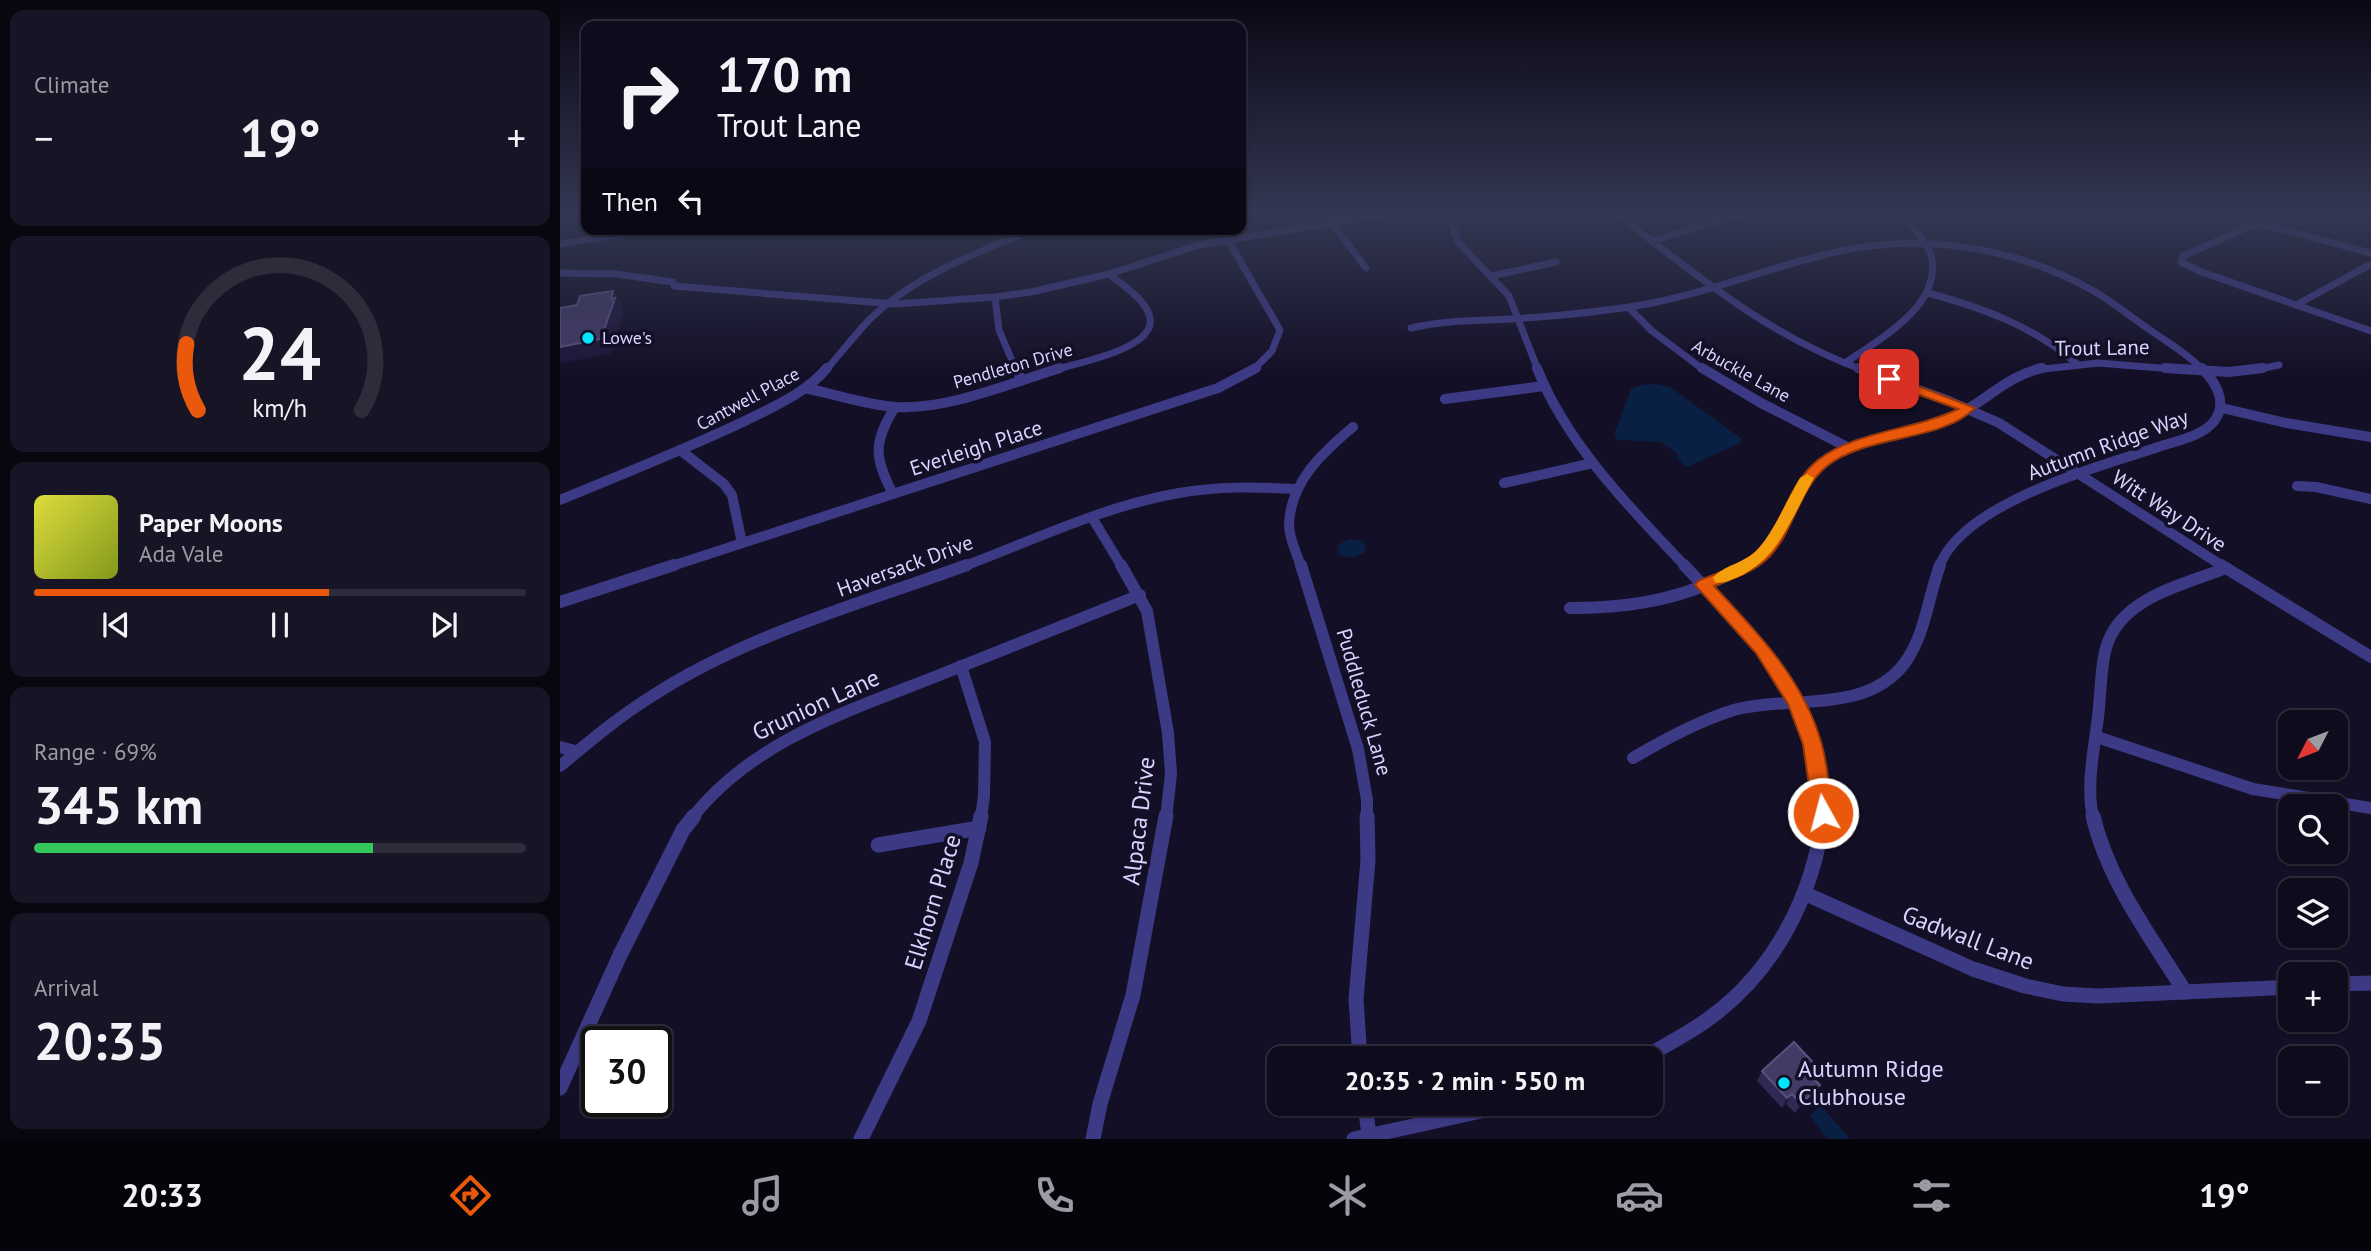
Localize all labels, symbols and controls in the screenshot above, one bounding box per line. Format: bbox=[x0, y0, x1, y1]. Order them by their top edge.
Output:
text: 170 m bbox=[717, 42, 852, 106]
icon: right bbox=[602, 49, 693, 140]
text: Climate bbox=[34, 70, 109, 99]
text: 19° bbox=[239, 104, 321, 171]
text: Trout Lane bbox=[717, 104, 862, 146]
text: − bbox=[34, 113, 53, 162]
text: + bbox=[507, 113, 526, 162]
icon: left bbox=[672, 182, 710, 220]
text: Then bbox=[602, 185, 658, 218]
text: 24 bbox=[239, 306, 321, 400]
place label: Lowe's bbox=[602, 326, 652, 349]
marker: Lowe's bbox=[580, 330, 596, 346]
street label: Trout Lane bbox=[2054, 333, 2150, 362]
street label: Arbuckle Lane bbox=[1688, 334, 1794, 407]
street label: Pendleton Drive bbox=[951, 338, 1075, 394]
pin bbox=[1859, 349, 1919, 409]
icon: arrive bbox=[1870, 360, 1908, 398]
street label: Cantwell Place bbox=[692, 362, 803, 435]
text: km/h bbox=[253, 391, 307, 423]
street label: Autumn Ridge Way bbox=[2024, 403, 2192, 486]
street label: Everleigh Place bbox=[906, 413, 1045, 482]
street label: Witt Way Drive bbox=[2107, 464, 2232, 558]
text: Paper Moons bbox=[139, 506, 283, 539]
street label: Haversack Drive bbox=[833, 528, 977, 603]
text: Ada Vale bbox=[139, 539, 223, 568]
icon: previous bbox=[97, 606, 135, 644]
icon: pause bbox=[261, 606, 299, 644]
icon: next bbox=[425, 606, 463, 644]
street label: Puddleduck Lane bbox=[1331, 625, 1398, 779]
street label: Grunion Lane bbox=[747, 662, 884, 748]
north arrow bbox=[2278, 710, 2348, 780]
map controls bbox=[2278, 710, 2348, 1116]
text: Range · 69% bbox=[34, 737, 157, 766]
street label: Alpaca Drive bbox=[1115, 755, 1162, 887]
text: 345 km bbox=[34, 771, 203, 838]
position arrow bbox=[1786, 776, 1860, 850]
button: search bbox=[2278, 794, 2348, 864]
street label: Elkhorn Place bbox=[897, 830, 968, 973]
button: layers bbox=[2278, 878, 2348, 948]
street label: Gadwall Lane bbox=[1898, 898, 2038, 977]
button: + bbox=[2278, 962, 2348, 1032]
text: Arrival bbox=[34, 973, 98, 1002]
text: 20:35 bbox=[34, 1007, 166, 1074]
speed limit sign: 30 bbox=[581, 1026, 672, 1117]
button: − bbox=[2278, 1046, 2348, 1116]
place label: Autumn Ridge Clubhouse bbox=[1798, 1053, 1944, 1112]
text: 20:35 · 2 min · 550 m bbox=[1345, 1064, 1585, 1097]
marker: Autumn Ridge Clubhouse bbox=[1776, 1075, 1792, 1091]
icon: directions bbox=[446, 1171, 495, 1220]
icon: music bbox=[738, 1171, 787, 1220]
icon: phone bbox=[1030, 1171, 1079, 1220]
icon: climate bbox=[1323, 1171, 1372, 1220]
icon: car bbox=[1615, 1171, 1664, 1220]
icon: filters bbox=[1907, 1171, 1956, 1220]
text: 20:33 bbox=[122, 1174, 203, 1216]
text: 19° bbox=[2199, 1174, 2249, 1216]

